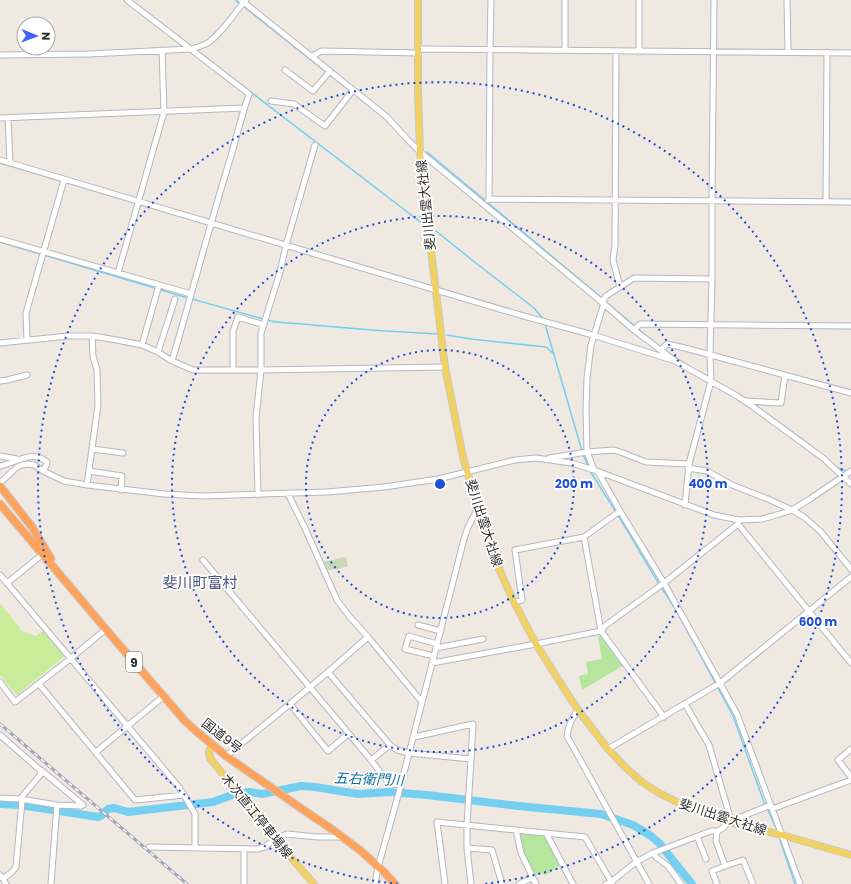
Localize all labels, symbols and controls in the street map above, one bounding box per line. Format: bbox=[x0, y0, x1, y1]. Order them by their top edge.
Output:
north arrow bbox=[16, 16, 56, 56]
text: N bbox=[38, 32, 54, 40]
street label: 斐川出雲大社線 bbox=[412, 159, 440, 251]
text: 200 m bbox=[555, 475, 593, 492]
text: 400 m bbox=[688, 475, 728, 492]
centre of rings bbox=[433, 477, 447, 491]
street label: 斐川出雲大社線 bbox=[461, 477, 507, 569]
district label: 斐川町富村 bbox=[162, 572, 238, 593]
text: 600 m bbox=[799, 613, 838, 630]
road number: 9 bbox=[126, 652, 142, 672]
street label: 国道9号 bbox=[198, 714, 246, 758]
water label: 五右衛門川 bbox=[334, 768, 406, 790]
street label: 木次直江停車場線 bbox=[217, 770, 297, 862]
street label: 斐川出雲大社線 bbox=[677, 794, 769, 840]

